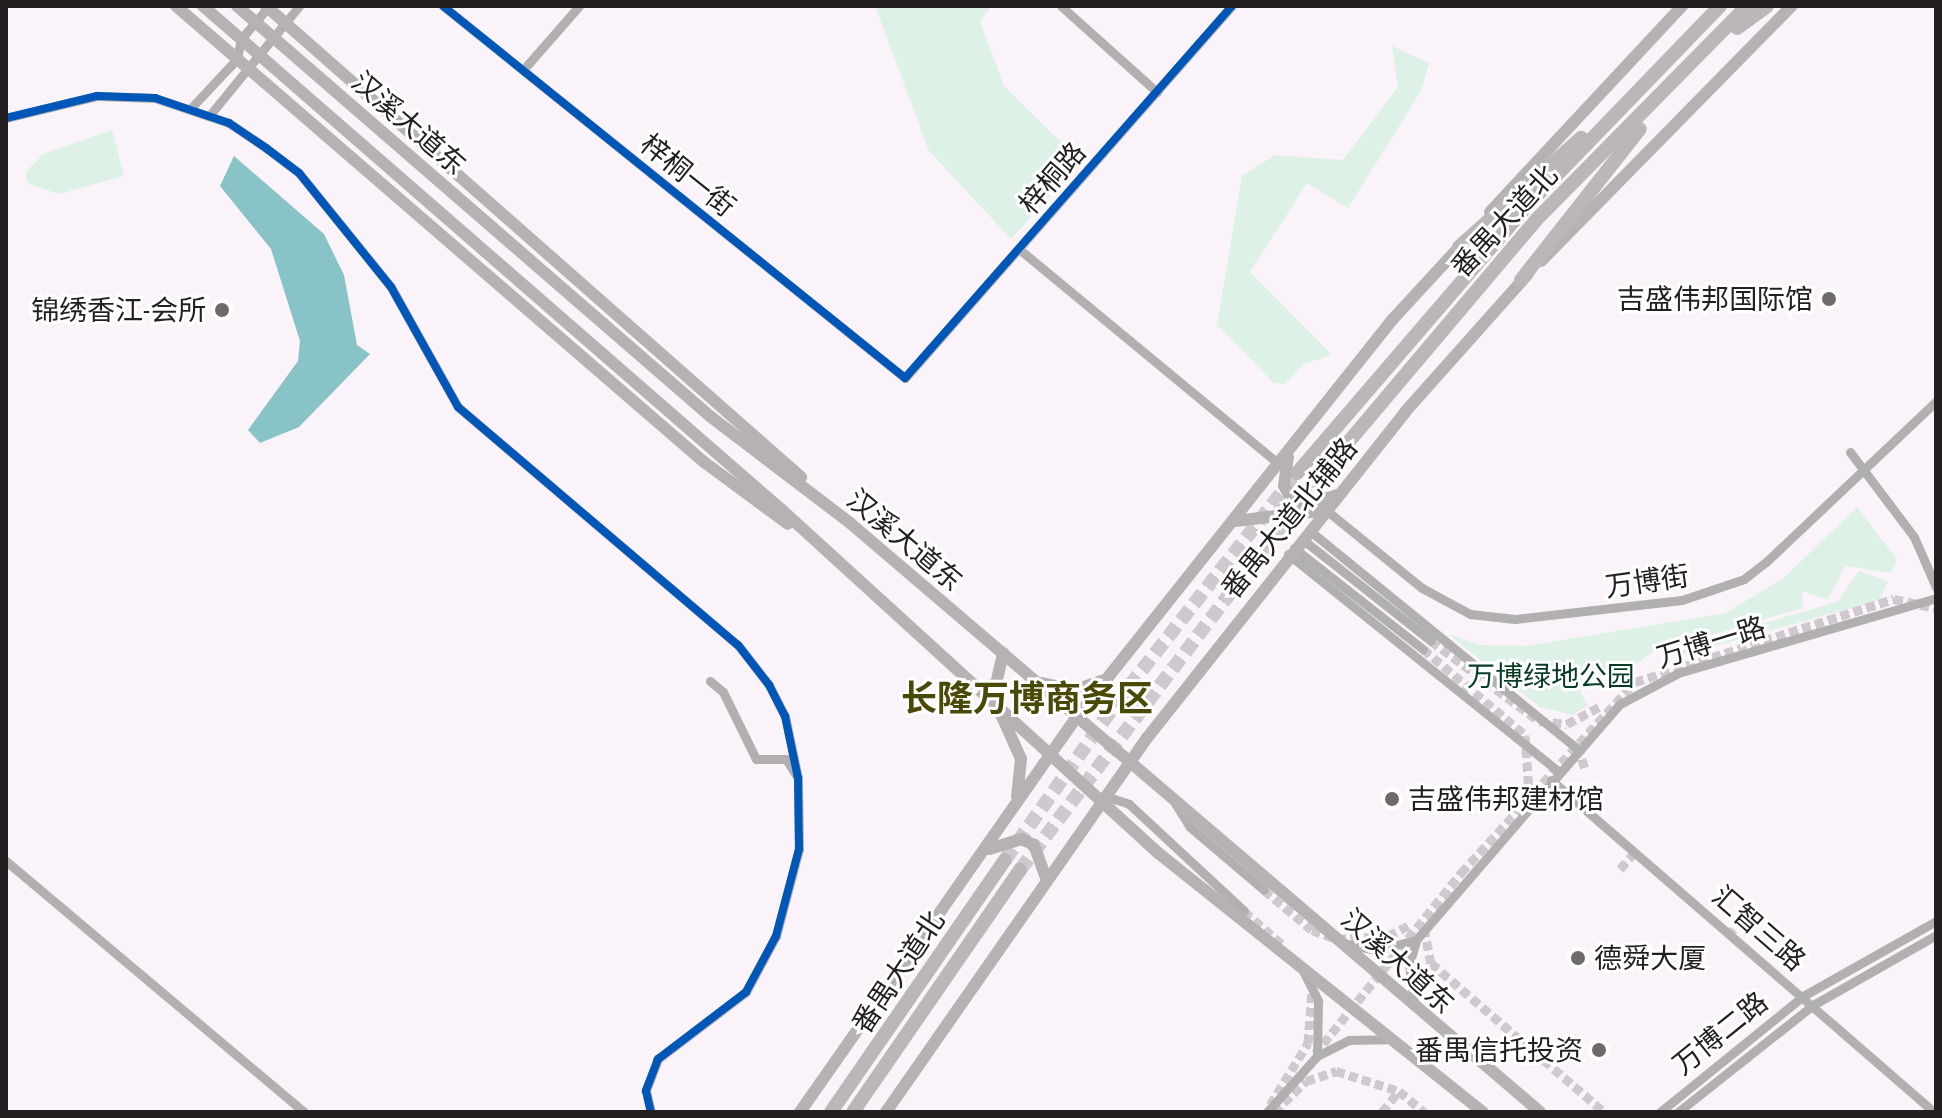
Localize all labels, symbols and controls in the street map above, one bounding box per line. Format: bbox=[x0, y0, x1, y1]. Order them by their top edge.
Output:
street label: 汉溪大道东 bbox=[345, 64, 473, 182]
street label: 梓桐一街 bbox=[634, 127, 742, 223]
street label: 梓桐路 bbox=[1012, 135, 1092, 221]
street label: 番禺大道北 bbox=[1444, 158, 1564, 284]
place label: 吉盛伟邦国际馆 bbox=[1617, 282, 1813, 316]
marker: 吉盛伟邦国际馆 bbox=[1820, 290, 1838, 308]
place label: 锦绣香江-会所 bbox=[31, 293, 206, 327]
marker: 锦绣香江-会所 bbox=[213, 301, 231, 319]
street label: 番禺大道北辅路 bbox=[1214, 431, 1364, 605]
street label: 汉溪大道东 bbox=[841, 482, 969, 598]
street label: 万博街 bbox=[1603, 559, 1691, 603]
street label: 万博一路 bbox=[1653, 610, 1769, 674]
park label: 万博绿地公园 bbox=[1467, 659, 1635, 693]
district label: 长隆万博商务区 bbox=[901, 677, 1153, 721]
place label: 吉盛伟邦建材馆 bbox=[1408, 782, 1604, 816]
marker: 吉盛伟邦建材馆 bbox=[1383, 790, 1401, 808]
street label: 汇智三路 bbox=[1706, 879, 1812, 977]
street label: 汉溪大道东 bbox=[1335, 902, 1461, 1020]
street label: 番禺大道北 bbox=[845, 905, 951, 1039]
place label: 德舜大厦 bbox=[1594, 941, 1706, 975]
marker: 德舜大厦 bbox=[1569, 949, 1587, 967]
street label: 万博二路 bbox=[1666, 985, 1774, 1081]
place label: 番禺信托投资 bbox=[1415, 1033, 1583, 1067]
marker: 番禺信托投资 bbox=[1590, 1041, 1608, 1059]

